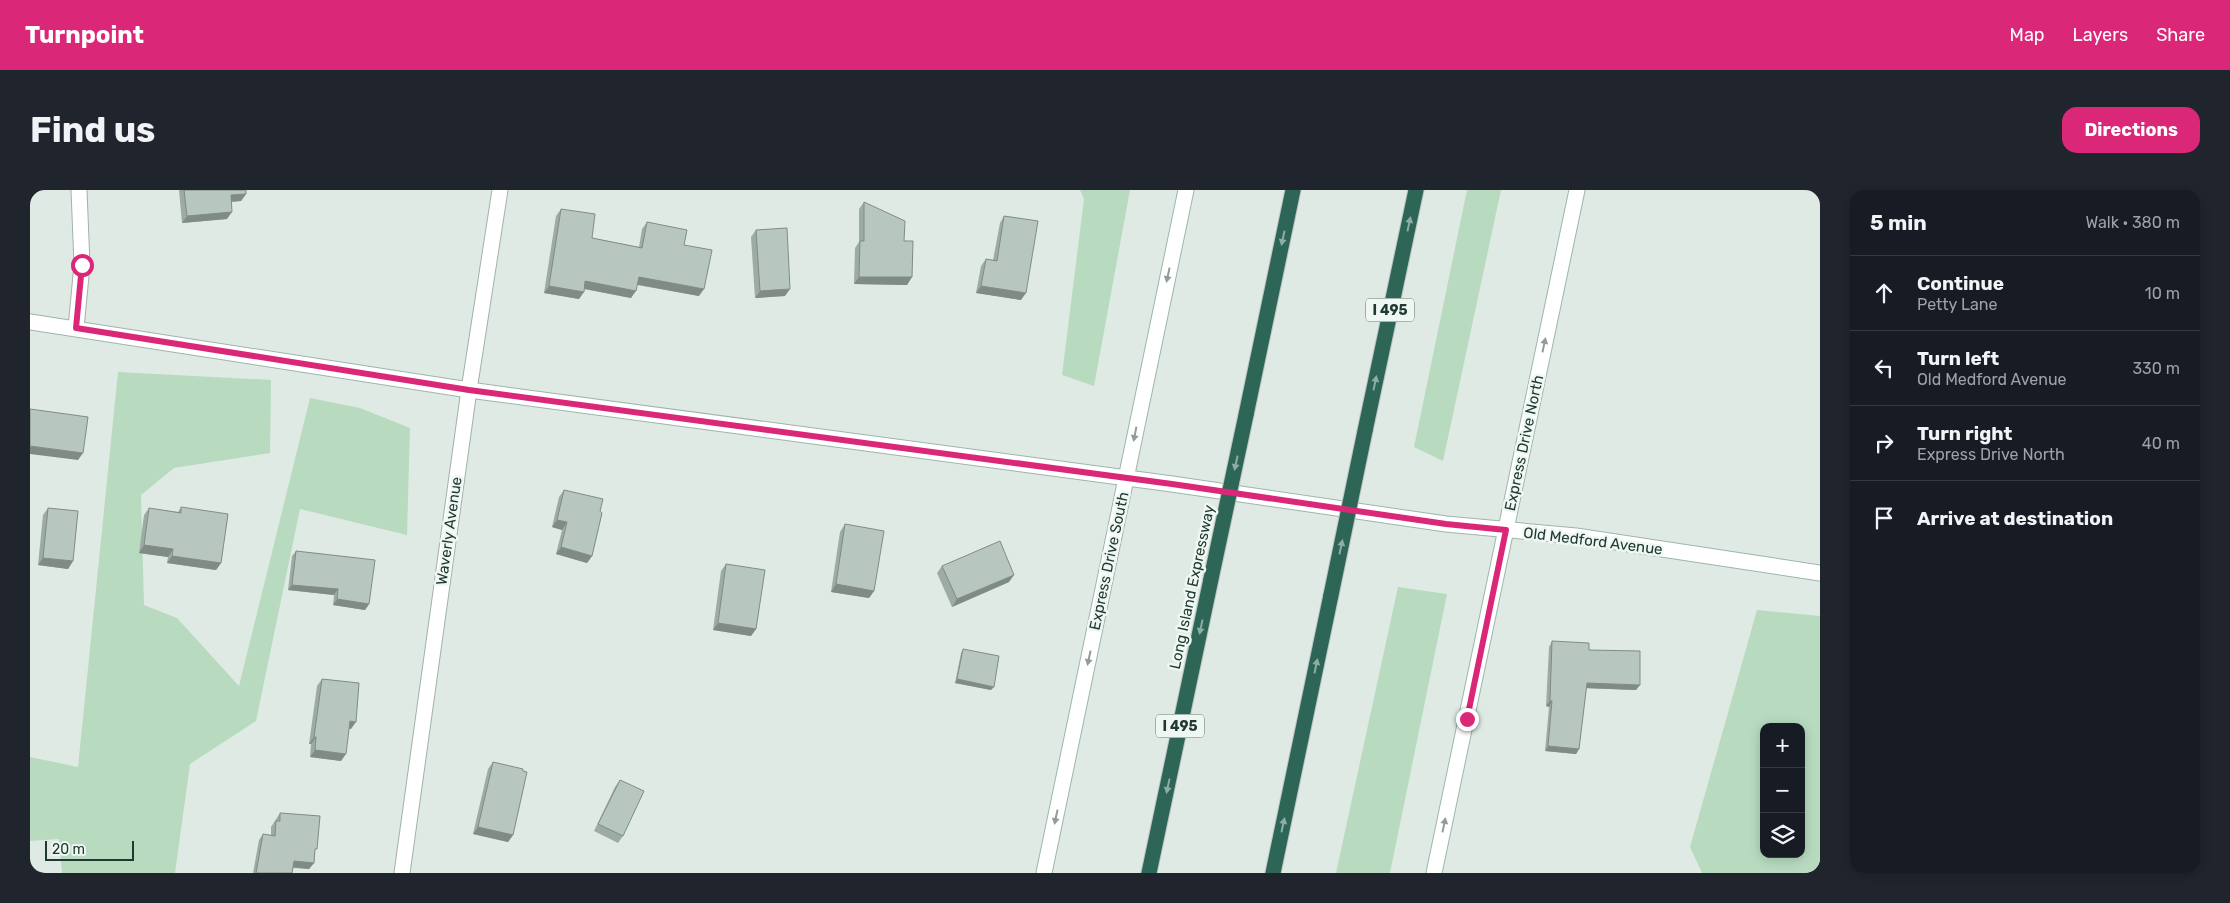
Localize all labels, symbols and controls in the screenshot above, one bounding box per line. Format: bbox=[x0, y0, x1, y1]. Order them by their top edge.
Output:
text: Turnpoint bbox=[25, 21, 144, 49]
text: Map bbox=[2010, 24, 2045, 46]
text: Layers bbox=[2073, 24, 2128, 46]
text: Share bbox=[2156, 24, 2205, 46]
button: Directions bbox=[2062, 107, 2200, 153]
text: Find us bbox=[30, 109, 155, 151]
text: 5 min bbox=[1870, 210, 1927, 235]
text: Walk · 380 m bbox=[2086, 213, 2180, 232]
one-way arrow bbox=[1405, 216, 1413, 232]
one-way arrow bbox=[1279, 230, 1287, 245]
route start bbox=[71, 254, 94, 277]
one-way arrow bbox=[1164, 268, 1172, 283]
text: Continue bbox=[1917, 272, 2004, 295]
icon: ahead bbox=[1870, 279, 1898, 307]
text: 10 m bbox=[2145, 284, 2180, 303]
text: Petty Lane bbox=[1917, 295, 1997, 314]
road number: I 495 bbox=[1366, 298, 1414, 322]
one-way arrow bbox=[1541, 337, 1549, 353]
text: Turn left bbox=[1917, 347, 1999, 370]
icon: left bbox=[1870, 354, 1898, 382]
text: 330 m bbox=[2132, 359, 2180, 378]
text: Old Medford Avenue bbox=[1917, 370, 2067, 389]
street label: Express Drive North bbox=[1501, 373, 1547, 513]
one-way arrow bbox=[1371, 375, 1379, 391]
text: Turn right bbox=[1917, 422, 2012, 445]
one-way arrow bbox=[1130, 427, 1138, 443]
icon: right bbox=[1870, 429, 1898, 457]
text: 40 m bbox=[2142, 434, 2180, 453]
text: Express Drive North bbox=[1917, 445, 2065, 464]
one-way arrow bbox=[1232, 455, 1240, 470]
street label: Waverly Avenue bbox=[432, 476, 466, 586]
street label: Express Drive South bbox=[1086, 490, 1132, 632]
street label: Long Island Expressway bbox=[1166, 503, 1218, 671]
icon: arrive bbox=[1870, 504, 1898, 532]
text: Arrive at destination bbox=[1917, 507, 2113, 530]
street label: Old Medford Avenue bbox=[1522, 524, 1664, 558]
one-way arrow bbox=[1337, 540, 1345, 555]
one-way arrow bbox=[1197, 619, 1205, 634]
one-way arrow bbox=[1084, 651, 1092, 667]
one-way arrow bbox=[1312, 659, 1320, 674]
route end bbox=[1456, 708, 1479, 731]
road number: I 495 bbox=[1156, 714, 1204, 738]
map controls bbox=[1760, 723, 1805, 858]
button: + bbox=[1760, 723, 1805, 768]
button: − bbox=[1760, 768, 1805, 813]
one-way arrow bbox=[1163, 778, 1171, 794]
one-way arrow bbox=[1051, 810, 1059, 826]
button: layers bbox=[1760, 813, 1805, 858]
one-way arrow bbox=[1279, 817, 1287, 833]
one-way arrow bbox=[1441, 817, 1449, 833]
scale bar bbox=[45, 838, 134, 861]
text: 20 m bbox=[52, 841, 85, 858]

